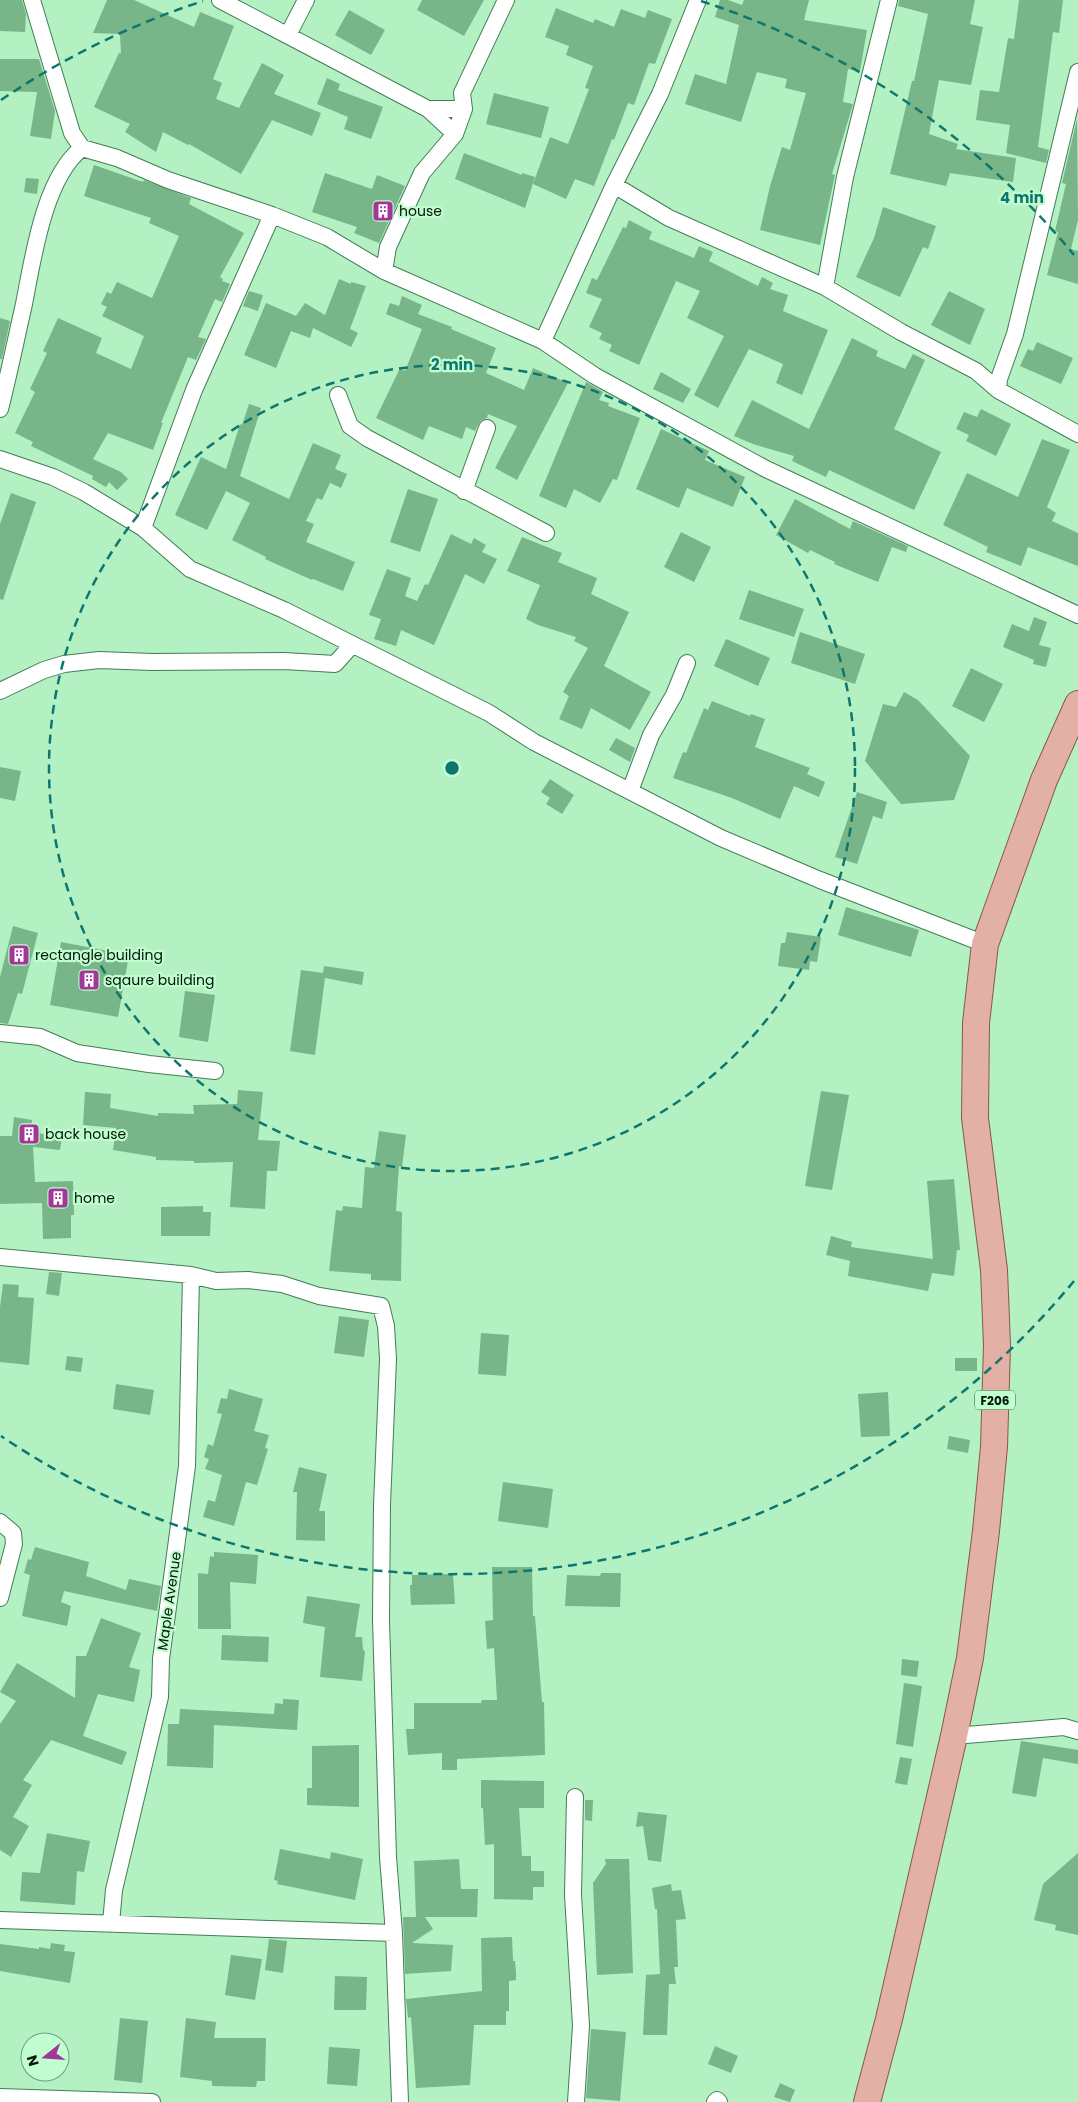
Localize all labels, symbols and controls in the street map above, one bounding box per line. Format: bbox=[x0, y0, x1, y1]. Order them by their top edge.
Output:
text: 4 min bbox=[1000, 187, 1044, 208]
building icon: house bbox=[371, 199, 395, 223]
place label: house bbox=[399, 201, 442, 221]
text: 2 min bbox=[431, 354, 473, 375]
centre of rings bbox=[443, 759, 461, 777]
building icon: rectangle building bbox=[7, 943, 31, 967]
place label: rectangle building bbox=[35, 945, 163, 965]
building icon: sqaure building bbox=[77, 968, 101, 992]
place label: sqaure building bbox=[105, 970, 214, 990]
building icon: back house bbox=[17, 1122, 41, 1146]
place label: back house bbox=[45, 1124, 127, 1144]
building icon: home bbox=[46, 1186, 70, 1210]
place label: home bbox=[74, 1188, 115, 1208]
road number: F206 bbox=[975, 1390, 1015, 1410]
street label: Maple Avenue bbox=[152, 1550, 186, 1652]
north arrow bbox=[20, 2032, 70, 2082]
text: N bbox=[21, 2053, 44, 2069]

